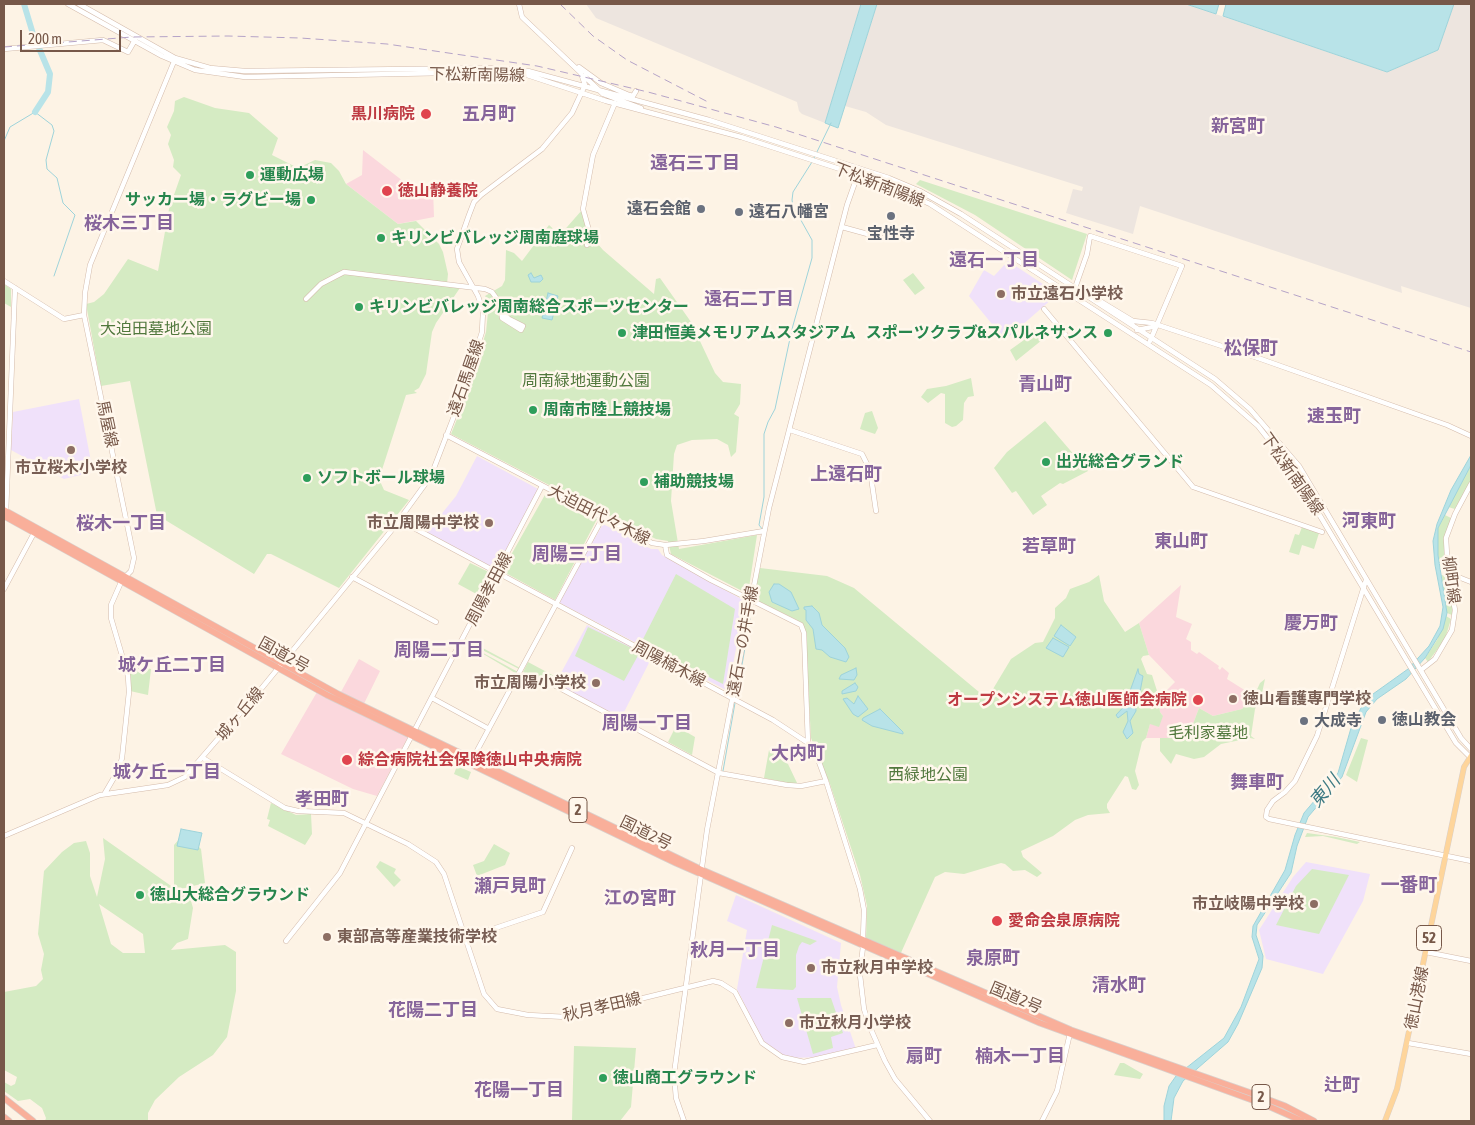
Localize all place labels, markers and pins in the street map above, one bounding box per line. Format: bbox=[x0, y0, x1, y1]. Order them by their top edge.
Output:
place label: 黒川病院 bbox=[351, 104, 415, 124]
marker: 黒川病院 bbox=[419, 107, 433, 121]
place label: 運動広場 bbox=[260, 165, 324, 185]
marker: 運動広場 bbox=[244, 169, 256, 181]
place label: 徳山静養院 bbox=[398, 181, 478, 201]
marker: 徳山静養院 bbox=[380, 184, 394, 198]
place label: サッカー場・ラグビー場 bbox=[125, 190, 301, 210]
marker: サッカー場・ラグビー場 bbox=[305, 194, 317, 206]
place label: 遠石会館 bbox=[627, 199, 691, 219]
place label: 遠石八幡宮 bbox=[749, 202, 829, 222]
marker: 遠石会館 bbox=[695, 203, 707, 215]
marker: 遠石八幡宮 bbox=[733, 206, 745, 218]
marker: 宝性寺 bbox=[885, 210, 897, 222]
place label: 宝性寺 bbox=[867, 224, 915, 244]
place label: キリンビバレッジ周南庭球場 bbox=[391, 228, 599, 248]
marker: キリンビバレッジ周南庭球場 bbox=[375, 232, 387, 244]
place label: 市立遠石小学校 bbox=[1011, 284, 1123, 304]
marker: 市立遠石小学校 bbox=[995, 288, 1007, 300]
place label: キリンビバレッジ周南総合スポーツセンター bbox=[369, 297, 689, 317]
marker: キリンビバレッジ周南総合スポーツセンター bbox=[353, 301, 365, 313]
place label: 津田恒美メモリアムスタジアム bbox=[632, 323, 856, 343]
place label: スポーツクラブ&スパルネサンス bbox=[866, 323, 1098, 343]
marker: 津田恒美メモリアムスタジアム bbox=[616, 327, 628, 339]
marker: スポーツクラブ&スパルネサンス bbox=[1102, 327, 1114, 339]
place label: 周南市陸上競技場 bbox=[543, 400, 671, 420]
marker: 周南市陸上競技場 bbox=[527, 404, 539, 416]
marker: 市立桜木小学校 bbox=[65, 444, 77, 456]
place label: 出光総合グランド bbox=[1056, 452, 1184, 472]
marker: 出光総合グランド bbox=[1040, 456, 1052, 468]
place label: 市立桜木小学校 bbox=[15, 458, 127, 478]
place label: ソフトボール球場 bbox=[317, 468, 445, 488]
marker: ソフトボール球場 bbox=[301, 472, 313, 484]
place label: 補助競技場 bbox=[654, 472, 734, 492]
marker: 補助競技場 bbox=[638, 476, 650, 488]
place label: 市立周陽中学校 bbox=[367, 513, 479, 533]
marker: 市立周陽中学校 bbox=[483, 517, 495, 529]
place label: 市立周陽小学校 bbox=[474, 673, 586, 693]
marker: 市立周陽小学校 bbox=[590, 677, 602, 689]
place label: 徳山看護専門学校 bbox=[1243, 689, 1371, 709]
place label: オープンシステム徳山医師会病院 bbox=[947, 690, 1187, 710]
marker: オープンシステム徳山医師会病院 bbox=[1191, 693, 1205, 707]
marker: 徳山看護専門学校 bbox=[1227, 693, 1239, 705]
place label: 徳山教会 bbox=[1392, 710, 1456, 730]
place label: 大成寺 bbox=[1314, 711, 1362, 731]
marker: 徳山教会 bbox=[1376, 714, 1388, 726]
marker: 大成寺 bbox=[1298, 715, 1310, 727]
place label: 綜合病院社会保険徳山中央病院 bbox=[358, 750, 582, 770]
marker: 綜合病院社会保険徳山中央病院 bbox=[340, 753, 354, 767]
place label: 徳山大総合グラウンド bbox=[150, 885, 310, 905]
marker: 徳山大総合グラウンド bbox=[134, 889, 146, 901]
place label: 市立岐陽中学校 bbox=[1192, 894, 1304, 914]
marker: 市立岐陽中学校 bbox=[1308, 898, 1320, 910]
place label: 愛命会泉原病院 bbox=[1008, 911, 1120, 931]
marker: 愛命会泉原病院 bbox=[990, 914, 1004, 928]
place label: 東部高等産業技術学校 bbox=[337, 927, 497, 947]
marker: 東部高等産業技術学校 bbox=[321, 931, 333, 943]
place label: 市立秋月中学校 bbox=[821, 958, 933, 978]
marker: 市立秋月中学校 bbox=[805, 962, 817, 974]
place label: 市立秋月小学校 bbox=[799, 1013, 911, 1033]
marker: 市立秋月小学校 bbox=[783, 1017, 795, 1029]
place label: 徳山商工グラウンド bbox=[613, 1068, 757, 1088]
marker: 徳山商工グラウンド bbox=[597, 1072, 609, 1084]

